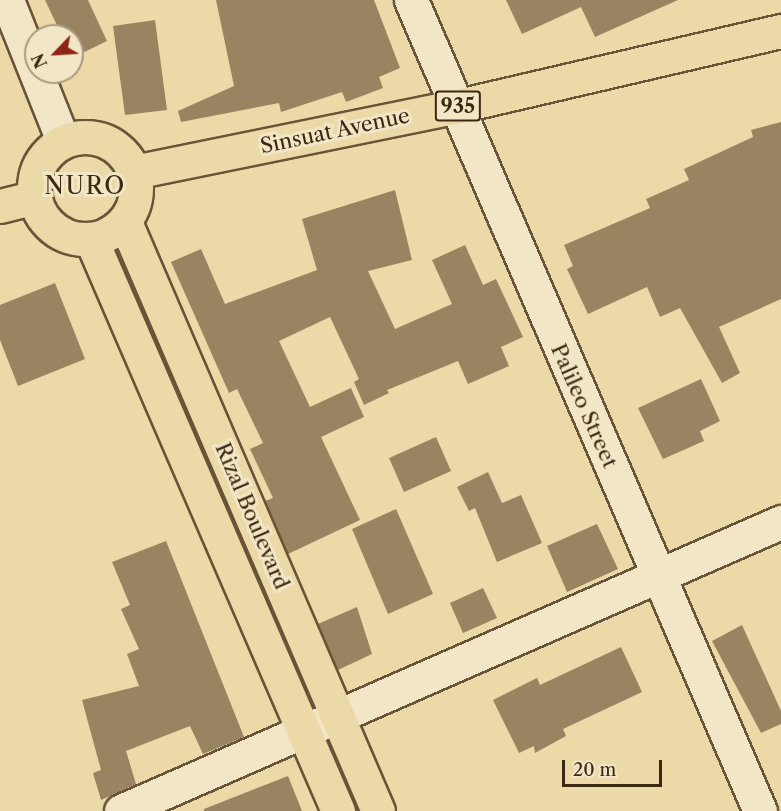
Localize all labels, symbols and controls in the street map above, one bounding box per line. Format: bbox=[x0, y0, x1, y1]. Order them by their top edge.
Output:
north arrow bbox=[24, 24, 84, 84]
text: N bbox=[27, 50, 52, 71]
road number: 935 bbox=[434, 89, 482, 123]
street label: Sinsuat Avenue bbox=[258, 103, 412, 159]
district label: NURO bbox=[44, 172, 126, 200]
street label: Palileo Street bbox=[545, 340, 623, 472]
street label: Rizal Boulevard bbox=[210, 439, 294, 593]
scale bar bbox=[565, 748, 666, 786]
text: 20 m bbox=[573, 759, 616, 781]

